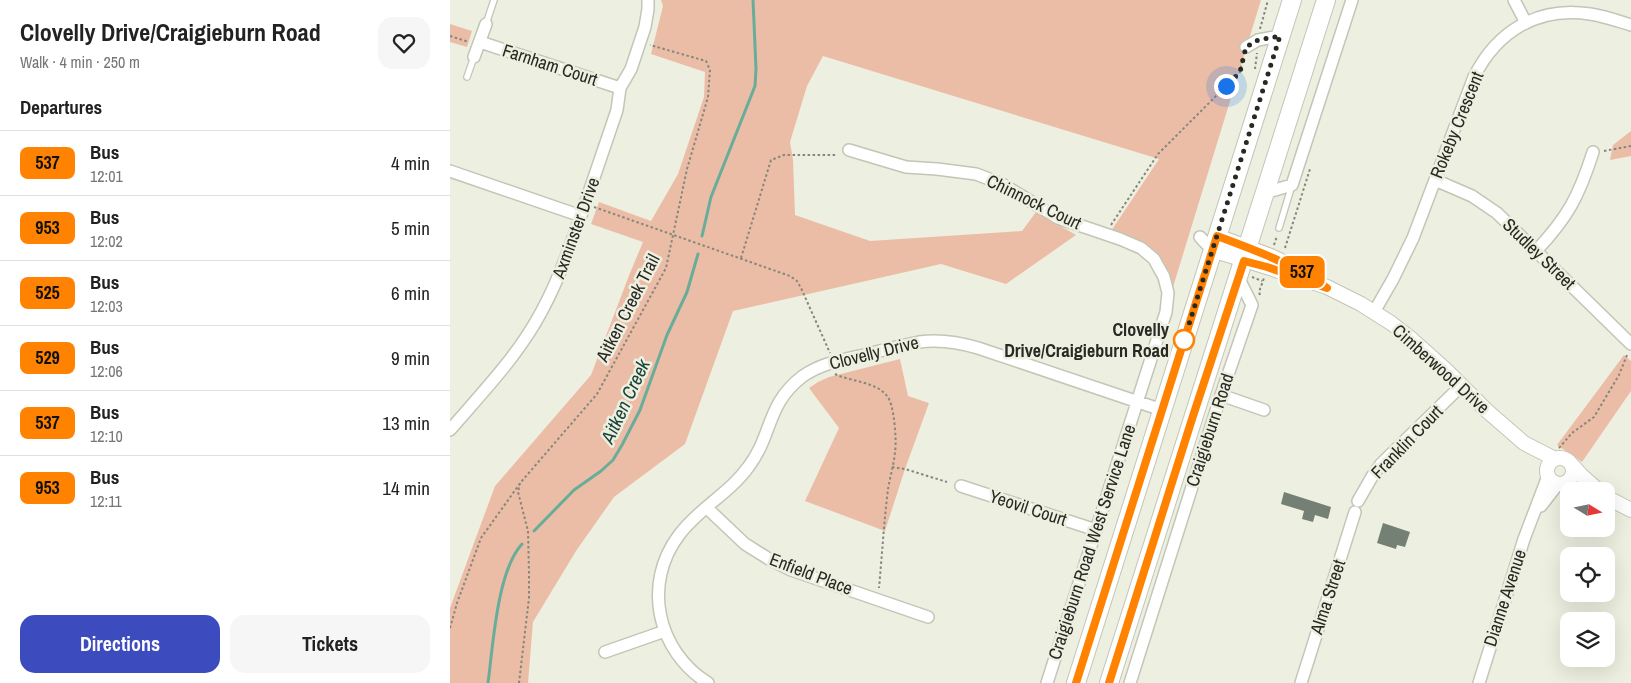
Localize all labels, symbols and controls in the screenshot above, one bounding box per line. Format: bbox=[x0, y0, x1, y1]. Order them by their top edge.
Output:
text: Clovelly Drive/Craigieburn Road bbox=[20, 16, 321, 48]
button: heart bbox=[378, 17, 430, 69]
street label: Farnham Court bbox=[499, 37, 601, 92]
text: Walk · 4 min · 250 m bbox=[20, 51, 140, 73]
street label: Rokeby Crescent bbox=[1424, 68, 1489, 182]
your location bbox=[1214, 74, 1239, 99]
text: Departures bbox=[20, 94, 102, 120]
text: Bus bbox=[90, 139, 119, 165]
text: 537 bbox=[35, 150, 60, 175]
text: 4 min bbox=[391, 150, 430, 176]
text: 12:01 bbox=[90, 165, 123, 187]
street label: Chinnock Court bbox=[983, 168, 1086, 235]
street label: Axminster Drive bbox=[545, 174, 605, 283]
text: Bus bbox=[90, 204, 119, 230]
street label: Studley Street bbox=[1497, 212, 1581, 295]
text: 953 bbox=[35, 215, 60, 240]
text: 5 min bbox=[391, 215, 430, 241]
text: 12:02 bbox=[90, 230, 123, 252]
street label: Aitken Creek Trail bbox=[589, 249, 666, 367]
line badge: 537 bbox=[1273, 256, 1331, 288]
text: 537 bbox=[1290, 259, 1314, 284]
text: Bus bbox=[90, 269, 119, 295]
text: 525 bbox=[35, 280, 60, 305]
text: 6 min bbox=[391, 280, 430, 306]
text: 12:03 bbox=[90, 295, 123, 317]
place label: Clovelly Drive/Craigieburn Road bbox=[1004, 317, 1170, 363]
street label: Cimberwood Drive bbox=[1387, 318, 1495, 419]
street label: Clovelly Drive bbox=[827, 329, 921, 376]
marker: Clovelly Drive/Craigieburn Road bbox=[1173, 329, 1195, 351]
text: Bus bbox=[90, 334, 119, 360]
text: 529 bbox=[35, 345, 60, 370]
text: 9 min bbox=[391, 345, 430, 371]
water label: Aitken Creek bbox=[594, 354, 656, 448]
text: 12:06 bbox=[90, 360, 123, 382]
street label: Craigieburn Road bbox=[1180, 370, 1240, 490]
text: Bus bbox=[90, 399, 119, 425]
street label: Franklin Court bbox=[1365, 399, 1448, 484]
text: 537 bbox=[35, 410, 60, 435]
text: 13 min bbox=[382, 410, 430, 436]
street label: Craigieburn Road West Service Lane bbox=[1042, 421, 1141, 663]
text: 12:10 bbox=[90, 425, 123, 447]
text: Bus bbox=[90, 464, 119, 490]
text: 953 bbox=[35, 475, 60, 500]
text: 14 min bbox=[382, 475, 430, 501]
north arrow bbox=[1560, 482, 1615, 538]
map controls bbox=[1560, 482, 1615, 667]
street label: Yeovil Court bbox=[986, 483, 1070, 532]
text: 12:11 bbox=[90, 490, 122, 512]
street label: Enfield Place bbox=[766, 546, 856, 601]
street label: Dianne Avenue bbox=[1477, 546, 1532, 650]
button: locate bbox=[1560, 547, 1615, 602]
street label: Alma Street bbox=[1303, 556, 1351, 638]
button: layers bbox=[1560, 612, 1615, 667]
button: Directions bbox=[20, 615, 220, 673]
button: Tickets bbox=[230, 615, 430, 673]

